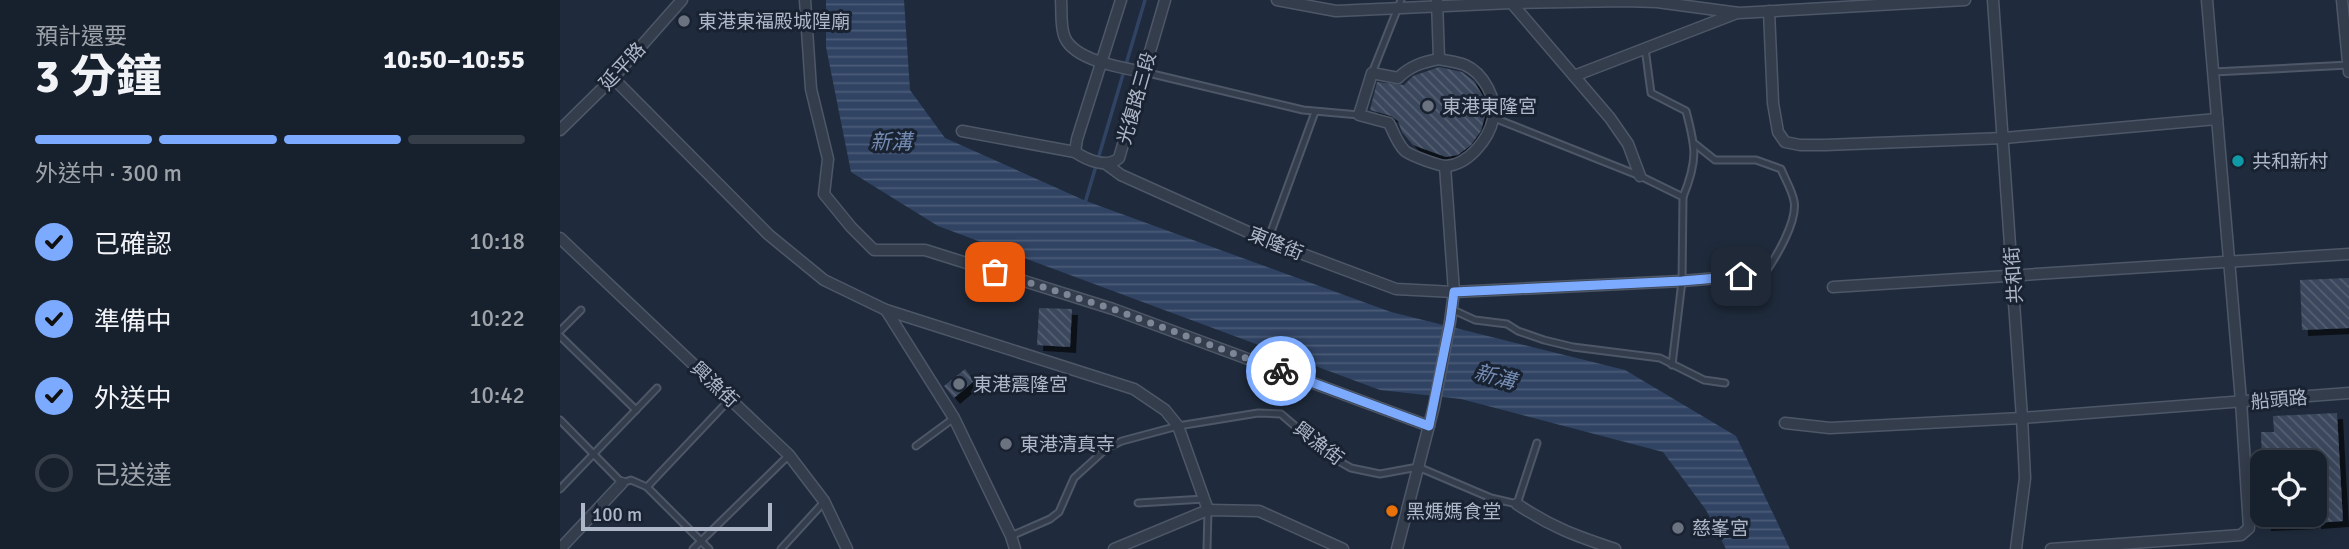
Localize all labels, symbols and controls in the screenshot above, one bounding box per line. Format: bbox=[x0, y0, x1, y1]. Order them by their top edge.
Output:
place label: 東港東福殿城隍廟 bbox=[698, 10, 850, 34]
marker: 東港東福殿城隍廟 bbox=[676, 13, 692, 29]
text: 預計還要 bbox=[35, 22, 127, 51]
street label: 延平路 bbox=[595, 38, 651, 96]
text: 10:50–10:55 bbox=[383, 44, 525, 76]
text: 3 分鐘 bbox=[35, 49, 162, 105]
street label: 光復路三段 bbox=[1112, 49, 1162, 147]
place label: 東港東隆宮 bbox=[1442, 95, 1537, 119]
marker: 東港東隆宮 bbox=[1420, 98, 1436, 114]
water label: 新溝 bbox=[870, 129, 915, 155]
place label: 共和新村 bbox=[2252, 150, 2328, 174]
marker: 共和新村 bbox=[2230, 153, 2246, 169]
text: 外送中 · 300 m bbox=[35, 159, 182, 188]
street label: 東隆街 bbox=[1245, 222, 1307, 266]
icon: check bbox=[35, 223, 73, 261]
text: 10:18 bbox=[469, 227, 525, 256]
text: 已確認 bbox=[94, 229, 172, 261]
pin bbox=[965, 242, 1025, 302]
pin bbox=[1711, 246, 1771, 306]
street label: 共和街 bbox=[2000, 246, 2028, 304]
icon: bag bbox=[976, 253, 1014, 291]
icon: home bbox=[1722, 257, 1760, 295]
icon: check bbox=[35, 300, 73, 338]
text: 10:22 bbox=[469, 304, 525, 333]
text: 準備中 bbox=[94, 306, 172, 338]
courier bbox=[1246, 336, 1316, 406]
icon: bike bbox=[1262, 352, 1300, 390]
street label: 興漁街 bbox=[685, 357, 743, 413]
water label: 新溝 bbox=[1471, 359, 1522, 396]
place label: 東港震隆宮 bbox=[973, 373, 1068, 397]
marker: 東港震隆宮 bbox=[951, 376, 967, 392]
icon: check bbox=[35, 377, 73, 415]
text: 10:42 bbox=[469, 381, 525, 410]
text: 外送中 bbox=[94, 383, 172, 415]
street label: 船頭路 bbox=[2250, 386, 2309, 414]
street label: 興漁街 bbox=[1289, 417, 1348, 471]
place label: 東港清真寺 bbox=[1020, 433, 1115, 457]
marker: 東港清真寺 bbox=[998, 436, 1014, 452]
map controls bbox=[2250, 450, 2327, 527]
button: locate bbox=[2250, 450, 2327, 527]
text: 已送達 bbox=[94, 460, 172, 492]
scale bar bbox=[581, 500, 772, 532]
place label: 黑媽媽食堂 bbox=[1406, 500, 1501, 524]
text: 100 m bbox=[592, 503, 642, 527]
marker: 黑媽媽食堂 bbox=[1384, 503, 1400, 519]
place label: 慈峯宮 bbox=[1692, 517, 1749, 541]
marker: 慈峯宮 bbox=[1670, 520, 1686, 536]

